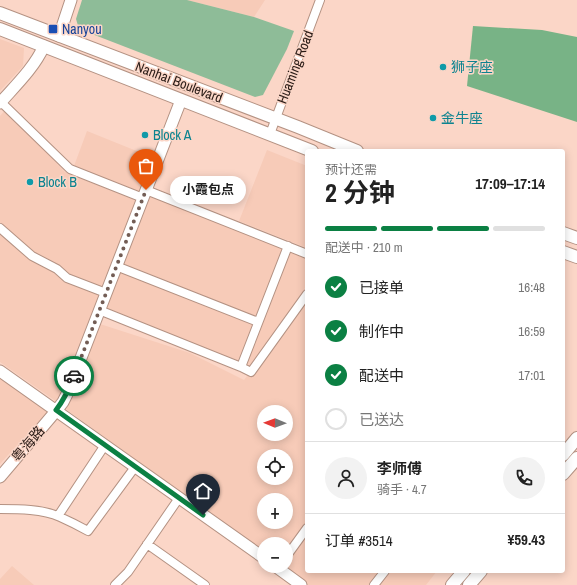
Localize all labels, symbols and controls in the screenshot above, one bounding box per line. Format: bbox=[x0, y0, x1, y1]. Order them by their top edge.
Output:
place label: Nanyou bbox=[62, 20, 102, 38]
marker: Nanyou bbox=[47, 23, 59, 35]
street label: Huaming Road bbox=[273, 28, 317, 106]
street label: Nanhai Boulevard bbox=[133, 57, 225, 107]
place label: 狮子座 bbox=[451, 58, 493, 76]
marker: 狮子座 bbox=[438, 62, 448, 72]
place label: 金牛座 bbox=[441, 109, 483, 127]
marker: 金牛座 bbox=[428, 113, 438, 123]
place label: Block A bbox=[153, 126, 192, 144]
marker: Block A bbox=[140, 130, 150, 140]
pin bbox=[129, 149, 163, 190]
icon: bag bbox=[135, 155, 157, 177]
text: 预计还需 bbox=[325, 161, 377, 178]
place label: Block B bbox=[38, 173, 77, 191]
text: 17:09–17:14 bbox=[475, 173, 545, 194]
text: 2 分钟 bbox=[325, 175, 395, 210]
callout: 小霞包点 bbox=[170, 176, 246, 204]
marker: Block B bbox=[25, 177, 35, 187]
text: 小霞包点 bbox=[182, 181, 234, 198]
text: 配送中 · 210 m bbox=[325, 239, 403, 256]
icon: check bbox=[325, 276, 347, 298]
text: 已接单 bbox=[359, 277, 404, 298]
text: 16:48 bbox=[518, 279, 545, 296]
icon: check bbox=[325, 320, 347, 342]
text: 制作中 bbox=[359, 321, 404, 342]
text: 16:59 bbox=[518, 323, 545, 340]
courier bbox=[54, 356, 94, 396]
icon: check bbox=[325, 364, 347, 386]
icon: car bbox=[63, 365, 85, 387]
text: 配送中 bbox=[359, 365, 404, 386]
text: 17:01 bbox=[518, 367, 545, 384]
north arrow bbox=[257, 405, 293, 441]
map controls bbox=[257, 405, 293, 573]
text: 已送达 bbox=[359, 409, 404, 430]
street label: 粤海路 bbox=[8, 422, 48, 466]
button: locate bbox=[257, 449, 293, 485]
button: person bbox=[325, 457, 367, 499]
button: phone bbox=[503, 457, 545, 499]
text: 李师傅 bbox=[377, 458, 422, 479]
pin bbox=[186, 474, 220, 515]
icon: home bbox=[192, 480, 214, 502]
text: 骑手 · 4.7 bbox=[377, 481, 427, 498]
button: + bbox=[257, 493, 293, 529]
text: ¥59.43 bbox=[507, 529, 545, 550]
text: 订单 #3514 bbox=[325, 530, 393, 551]
button: − bbox=[257, 537, 293, 573]

